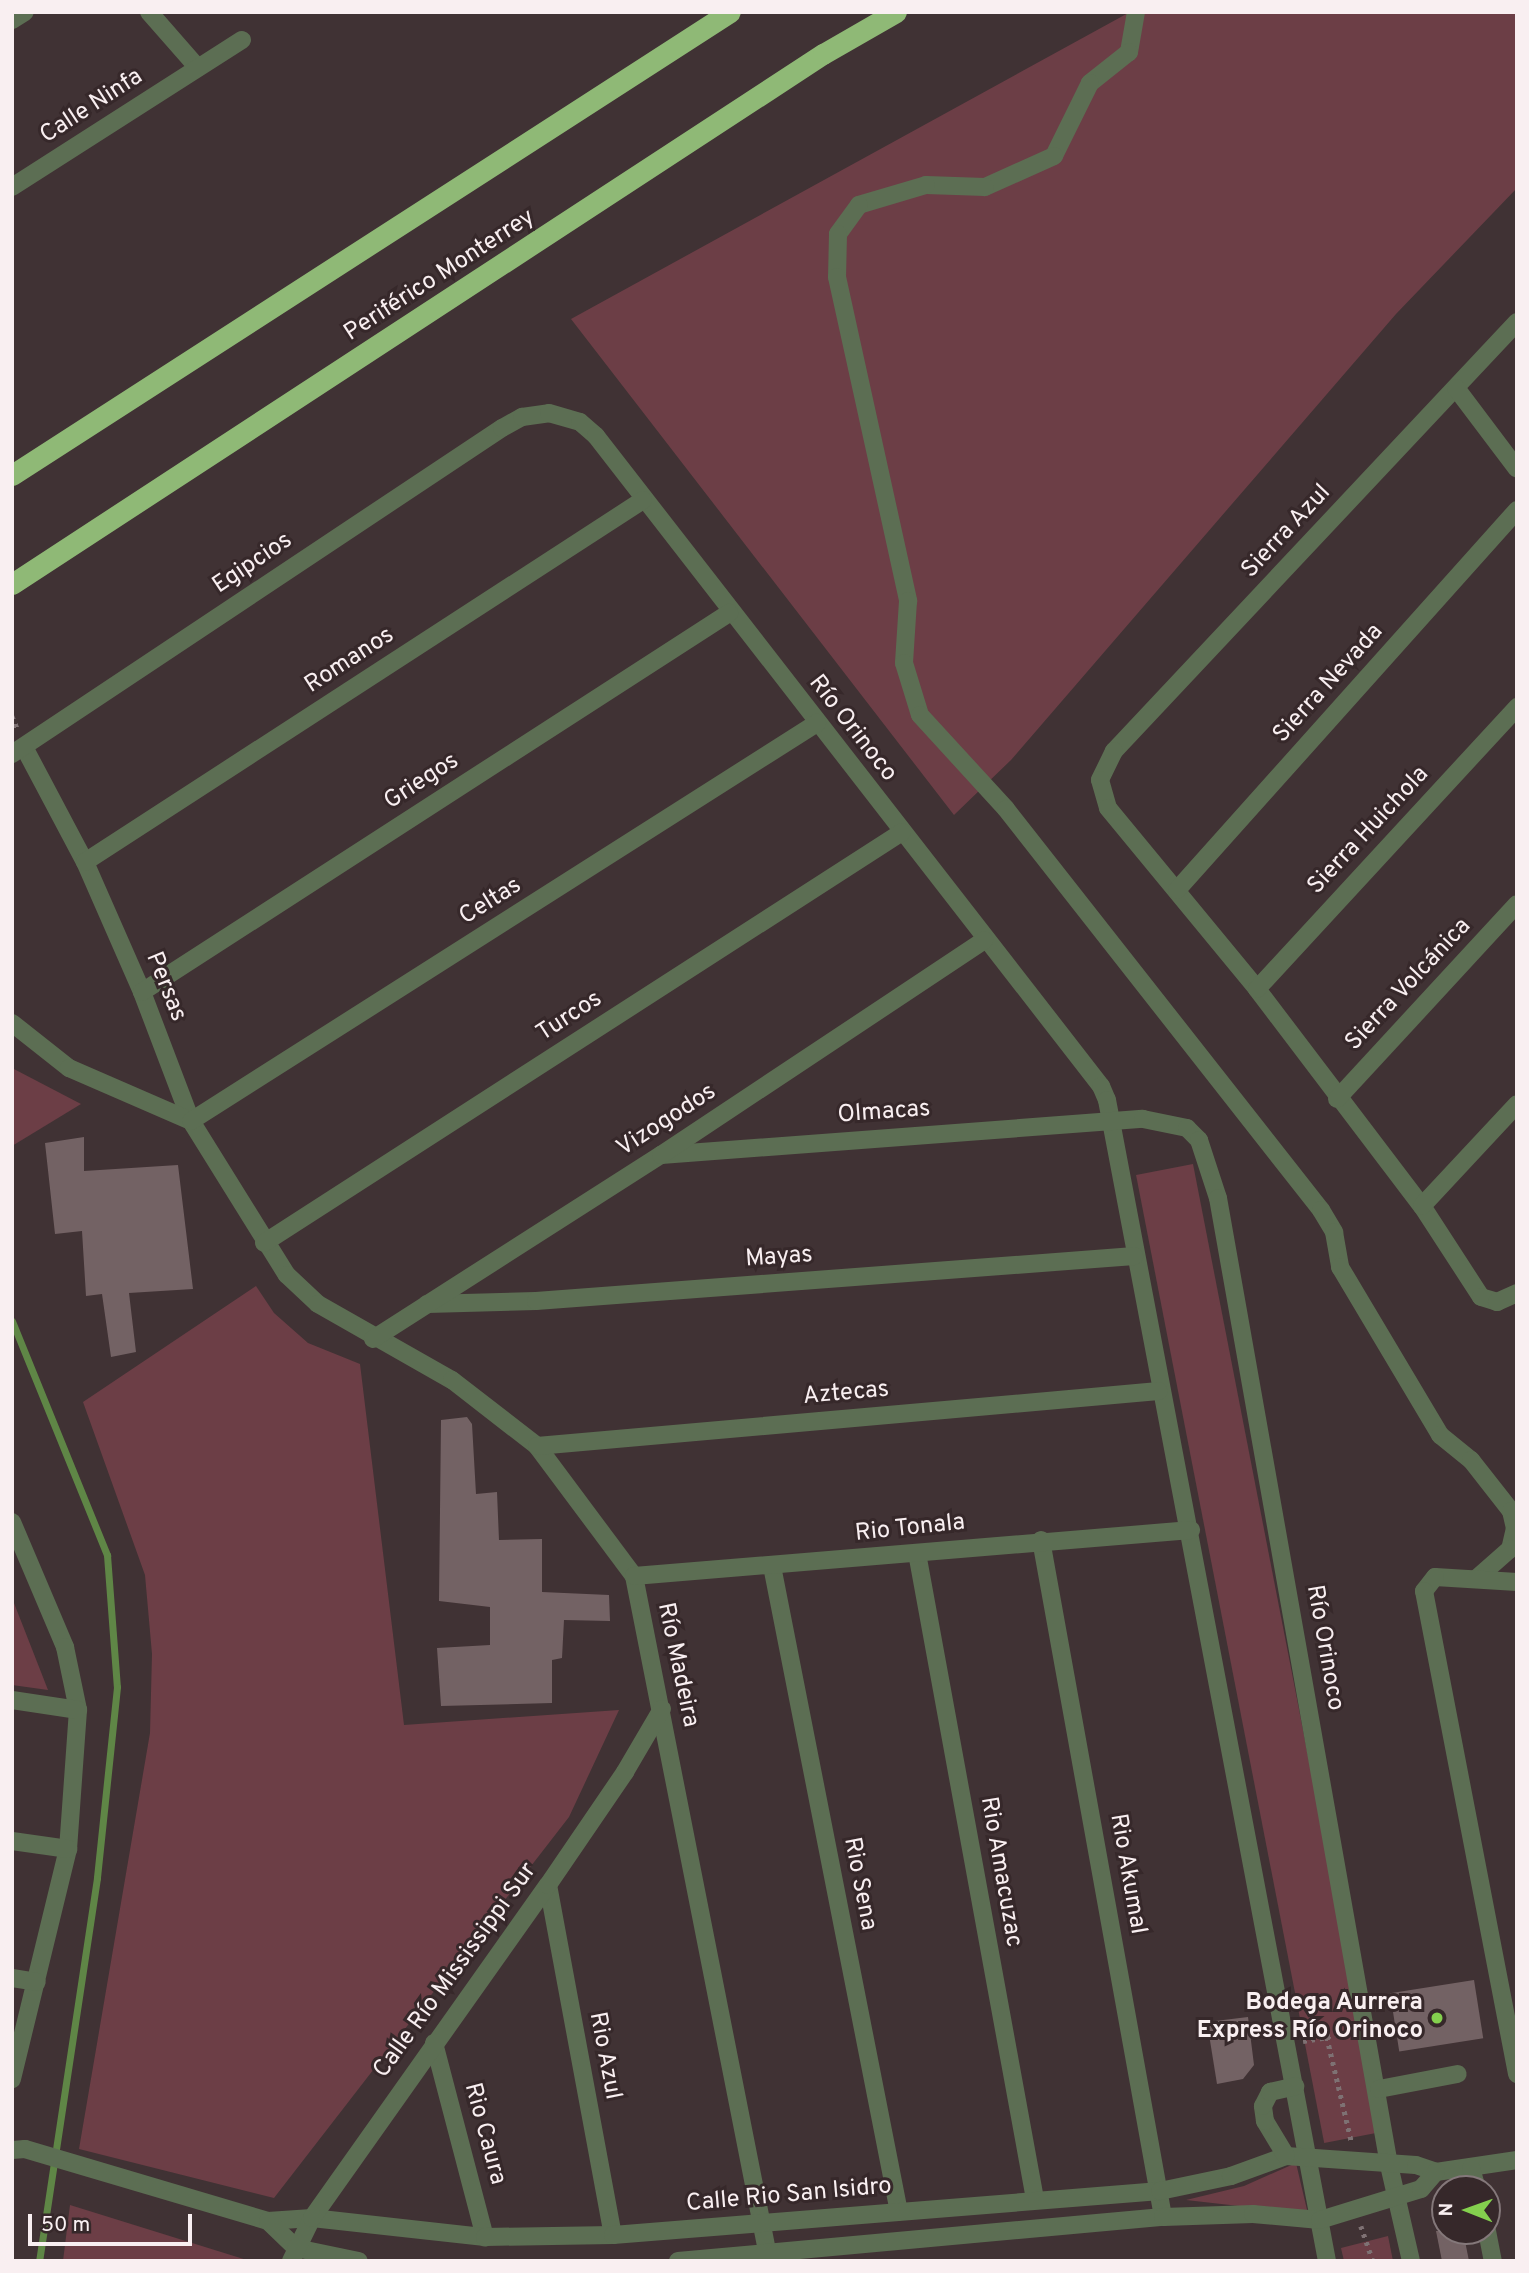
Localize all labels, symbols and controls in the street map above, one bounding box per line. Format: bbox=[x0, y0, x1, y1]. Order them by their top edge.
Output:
street label: Calle Ninfa bbox=[35, 63, 149, 151]
street label: Periférico Monterrey bbox=[339, 204, 541, 348]
street label: Sierra Azul bbox=[1236, 479, 1338, 585]
street label: Egipcios bbox=[208, 527, 298, 601]
street label: Sierra Nevada bbox=[1268, 619, 1390, 749]
street label: Romanos bbox=[300, 622, 400, 700]
street label: Río Orinoco bbox=[801, 670, 903, 788]
street label: Griegos bbox=[379, 747, 465, 817]
street label: Sierra Huichola bbox=[1302, 761, 1436, 901]
street label: Celtas bbox=[455, 872, 527, 932]
street label: Sierra Volcánica bbox=[1340, 912, 1478, 1058]
street label: Persas bbox=[138, 948, 192, 1026]
street label: Turcos bbox=[532, 985, 608, 1049]
street label: Vizogodos bbox=[612, 1078, 722, 1164]
street label: Olmacas bbox=[837, 1095, 931, 1131]
street label: Mayas bbox=[744, 1241, 814, 1275]
street label: Aztecas bbox=[802, 1376, 890, 1412]
street label: Rio Tonala bbox=[853, 1509, 967, 1549]
street label: Río Orinoco bbox=[1299, 1583, 1349, 1713]
street label: Río Madeira bbox=[650, 1600, 704, 1730]
street label: Rio Amacuzac bbox=[973, 1794, 1027, 1950]
street label: Rio Akumal bbox=[1102, 1811, 1152, 1937]
street label: Rio Sena bbox=[836, 1835, 882, 1933]
street label: Calle Río Mississippi Sur bbox=[368, 1858, 544, 2084]
place label: Bodega Aurrera Express Río Orinoco bbox=[1197, 1990, 1423, 2046]
street label: Rio Azul bbox=[581, 2009, 627, 2103]
marker: Bodega Aurrera Express Río Orinoco bbox=[1429, 2010, 1445, 2026]
street label: Rio Caura bbox=[457, 2080, 511, 2188]
street label: Calle Rio San Isidro bbox=[685, 2173, 893, 2219]
north arrow bbox=[1431, 2175, 1501, 2245]
scale bar bbox=[32, 2200, 196, 2244]
text: N bbox=[1435, 2203, 1459, 2217]
text: 50 m bbox=[41, 2212, 90, 2239]

